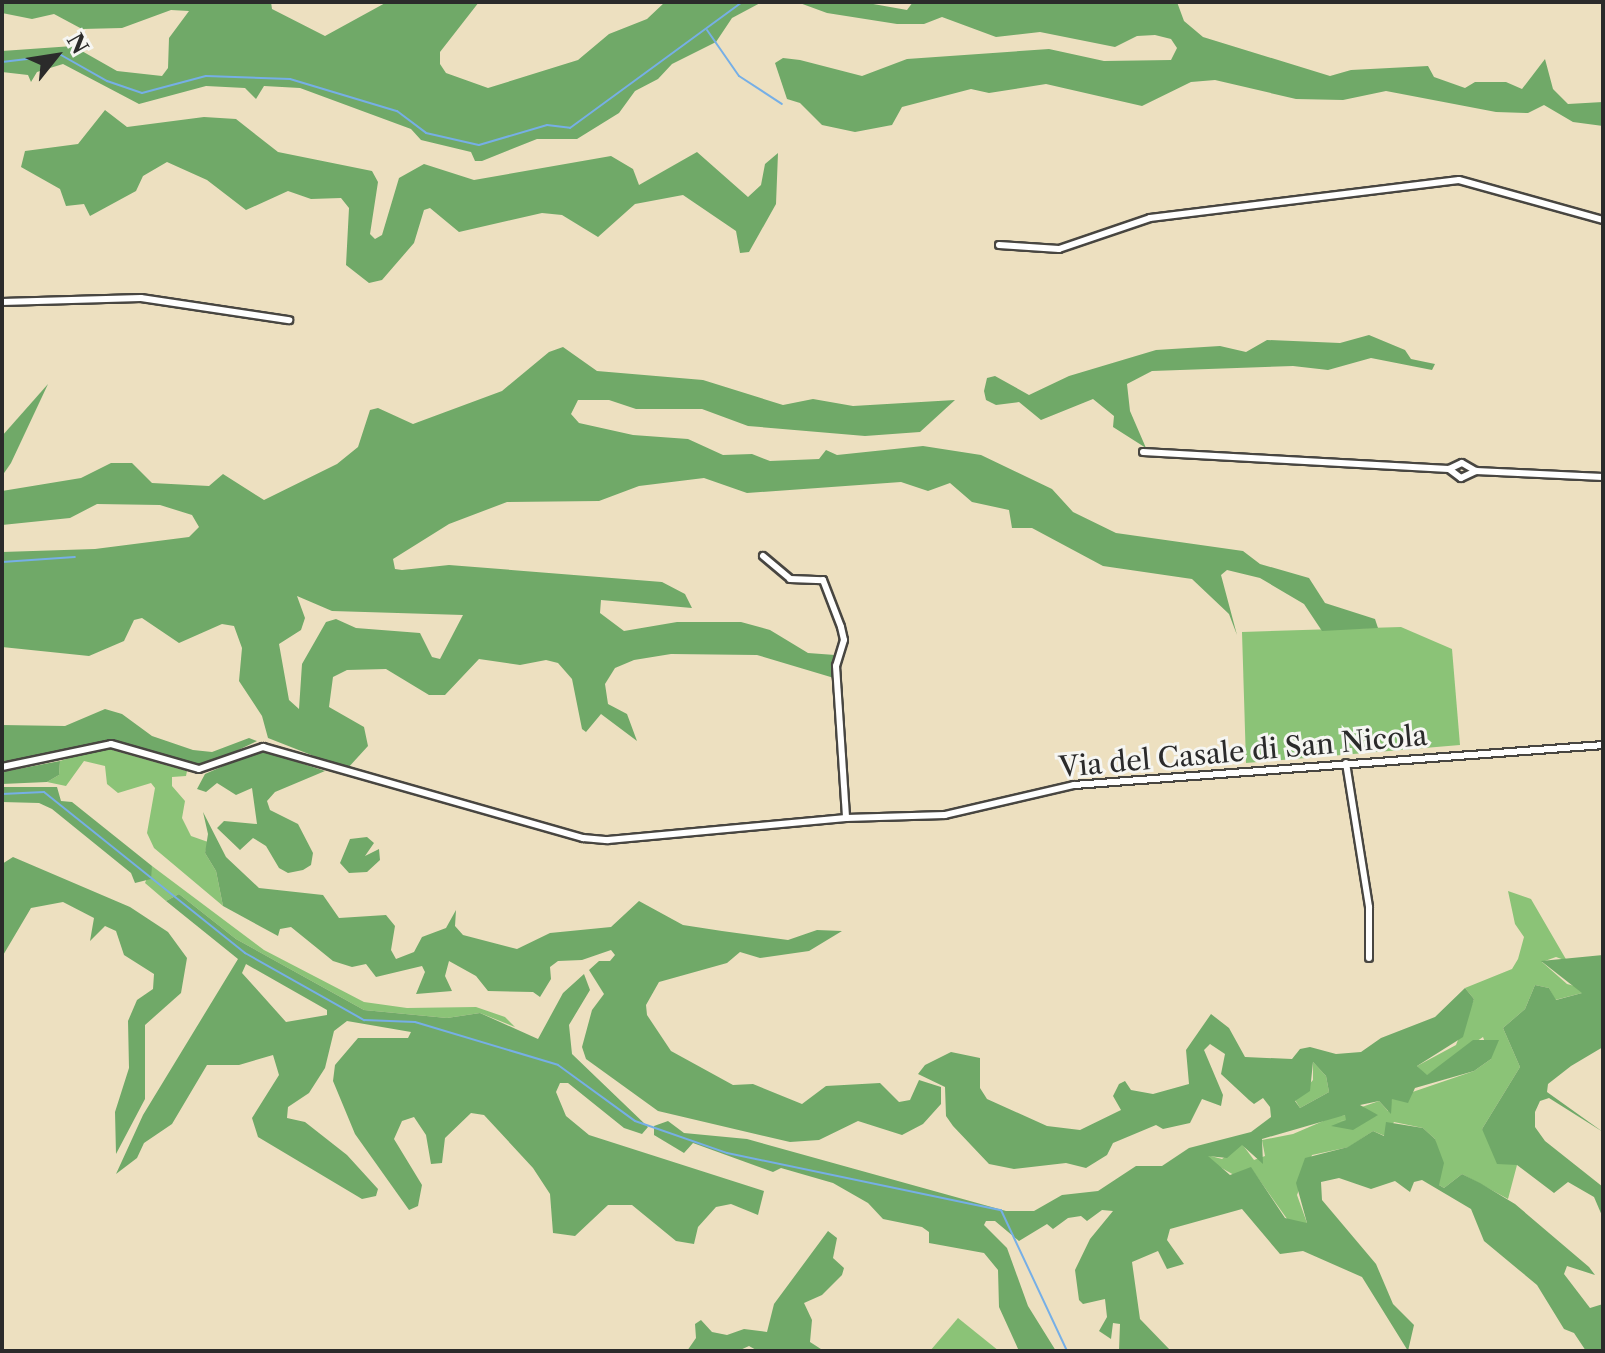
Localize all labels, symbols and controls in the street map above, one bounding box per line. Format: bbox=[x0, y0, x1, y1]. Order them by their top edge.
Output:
north arrow bbox=[16, 16, 96, 96]
text: N bbox=[61, 29, 94, 59]
street label: Via del Casale di San Nicola bbox=[1057, 718, 1429, 784]

